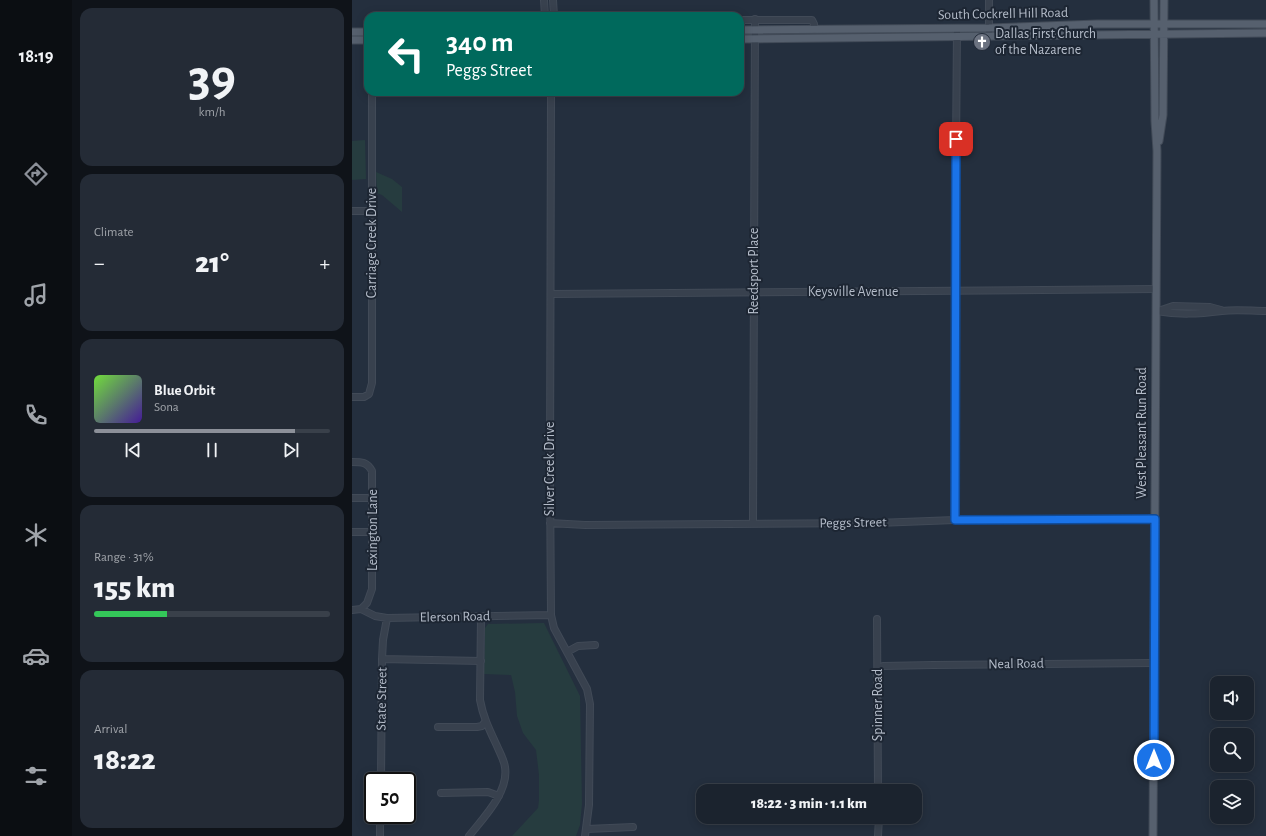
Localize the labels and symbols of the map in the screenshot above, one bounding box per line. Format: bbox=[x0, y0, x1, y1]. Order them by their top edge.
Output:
street label: South Cockrell Hill Road bbox=[938, 6, 1068, 22]
place label: Dallas First Church of the Nazarene bbox=[995, 27, 1096, 57]
church icon: Dallas First Church of the Nazarene bbox=[972, 32, 992, 52]
pin bbox=[939, 122, 973, 156]
street label: Carriage Creek Drive bbox=[365, 188, 379, 298]
street label: Reedsport Place bbox=[747, 228, 761, 314]
street label: Keysville Avenue bbox=[808, 285, 898, 299]
street label: West Pleasant Run Road bbox=[1135, 367, 1149, 499]
street label: Silver Creek Drive bbox=[543, 422, 557, 516]
street label: Lexington Lane bbox=[366, 489, 380, 571]
street label: Peggs Street bbox=[819, 515, 887, 531]
street label: Elerson Road bbox=[420, 609, 490, 625]
street label: Neal Road bbox=[988, 657, 1044, 671]
street label: State Street bbox=[374, 667, 390, 731]
street label: Spinner Road bbox=[871, 669, 885, 741]
position arrow bbox=[1133, 739, 1175, 781]
speed limit sign: 50 bbox=[364, 772, 416, 824]

